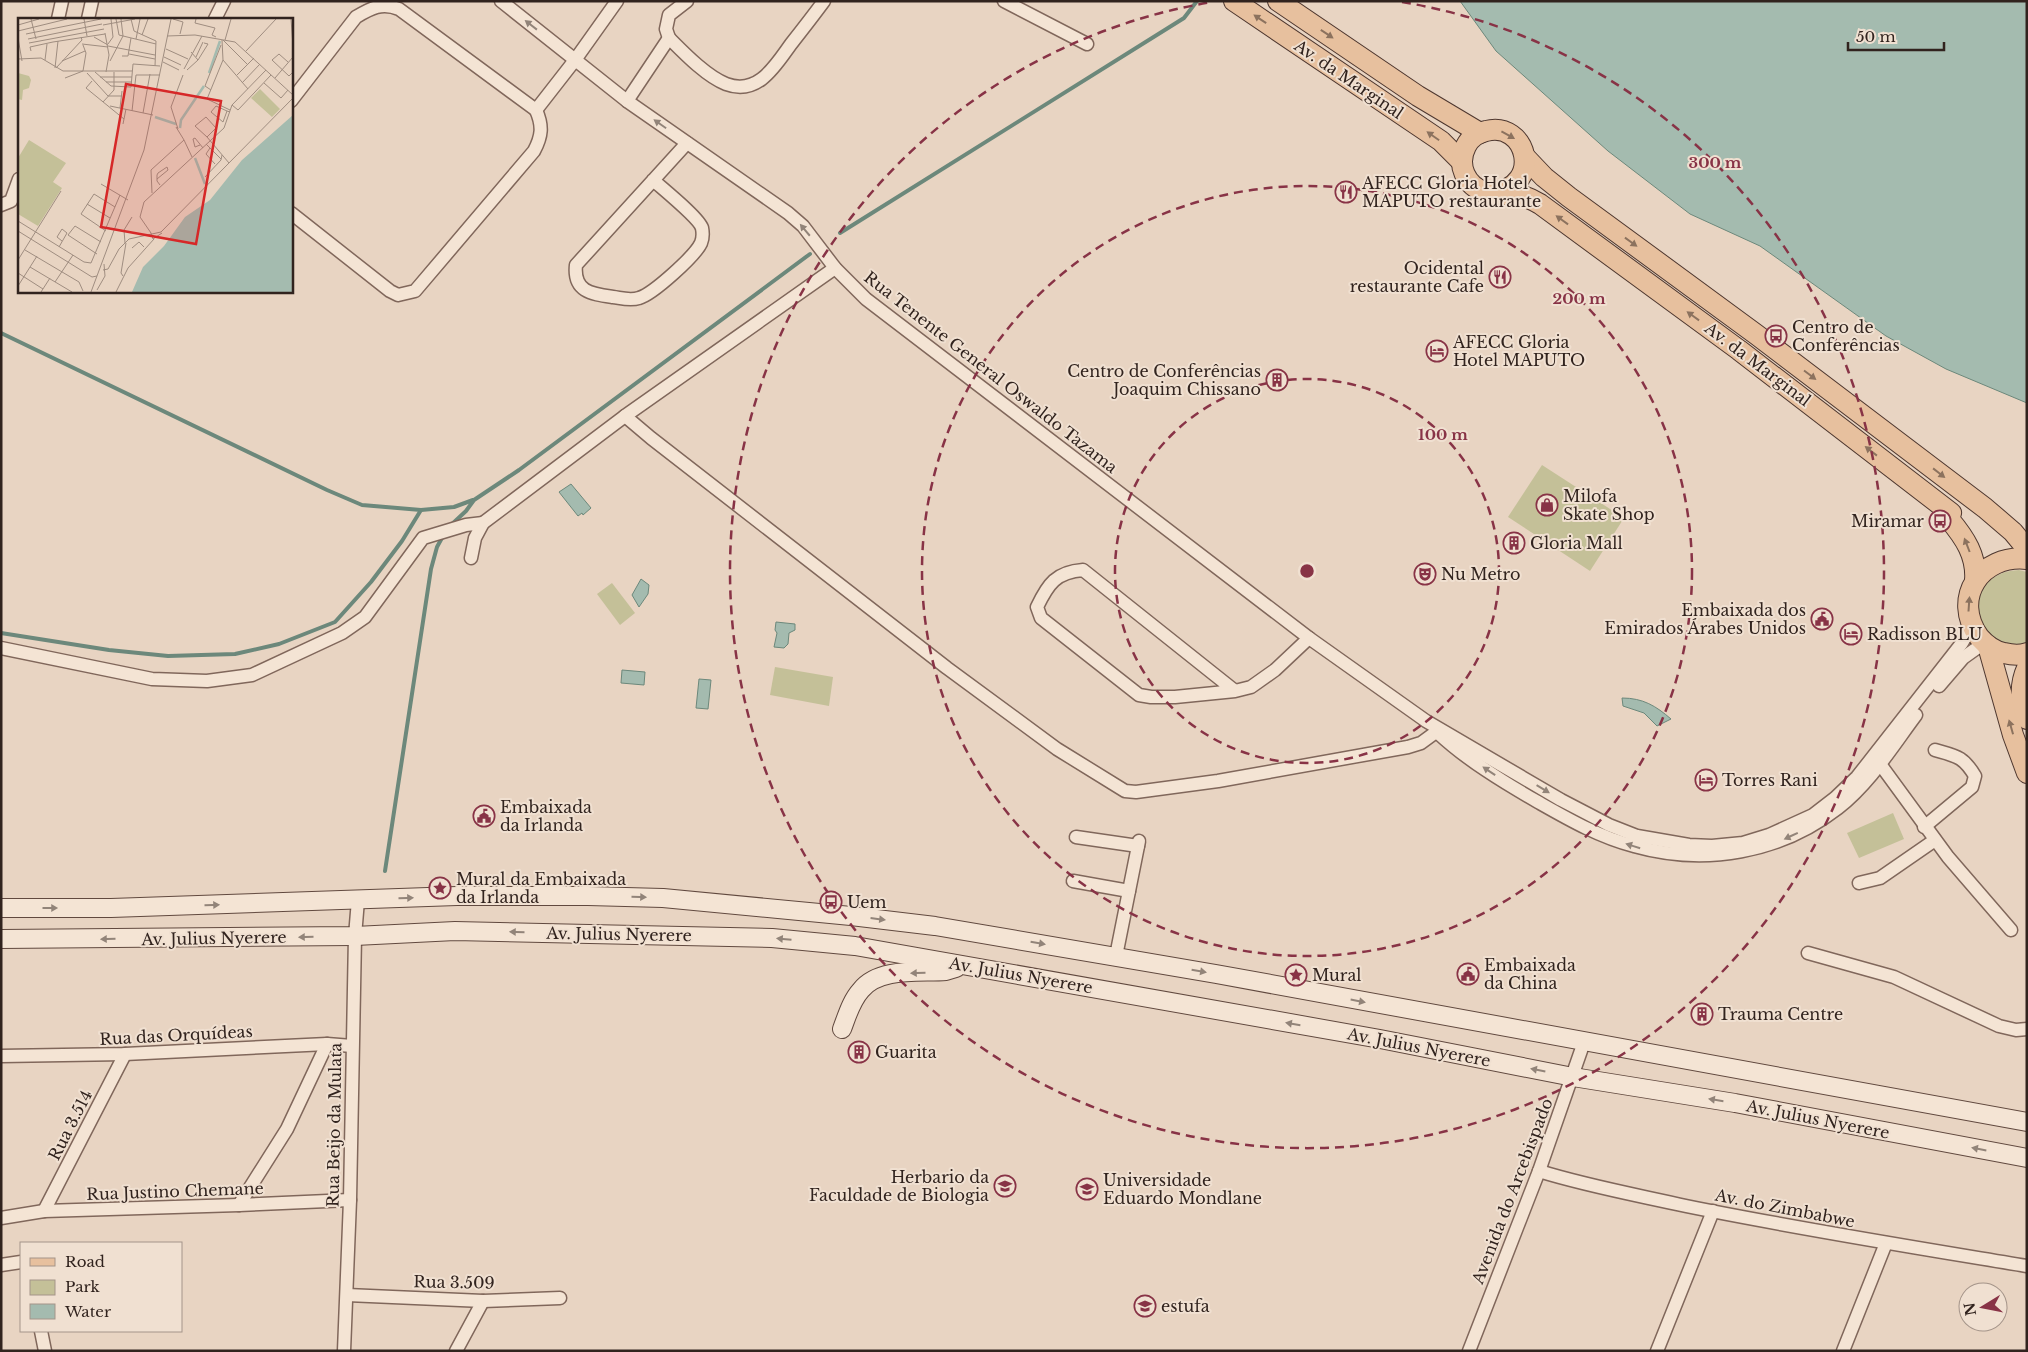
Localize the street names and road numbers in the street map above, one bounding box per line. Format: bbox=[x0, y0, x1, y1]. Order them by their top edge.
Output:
street label: Av. da Marginal bbox=[1290, 35, 1407, 123]
street label: Rua Tenente General Oswaldo Tazama bbox=[860, 267, 1122, 477]
street label: Av. da Marginal bbox=[1700, 317, 1815, 410]
street label: Av. Julius Nyerere bbox=[545, 923, 692, 945]
street label: Av. Julius Nyerere bbox=[140, 927, 287, 949]
street label: Av. Julius Nyerere bbox=[947, 952, 1094, 997]
street label: Rua das Orquídeas bbox=[99, 1021, 253, 1049]
street label: Av. Julius Nyerere bbox=[1345, 1023, 1492, 1071]
street label: Rua Beijo da Mulata bbox=[323, 1043, 345, 1207]
street label: Rua 3.514 bbox=[44, 1086, 96, 1164]
street label: Avenida do Arcebispado bbox=[1467, 1095, 1557, 1288]
street label: Av. Julius Nyerere bbox=[1744, 1095, 1891, 1143]
street label: Rua Justino Chemane bbox=[86, 1178, 264, 1204]
street label: Av. do Zimbabwe bbox=[1712, 1184, 1857, 1231]
street label: Rua 3.509 bbox=[413, 1271, 495, 1293]

